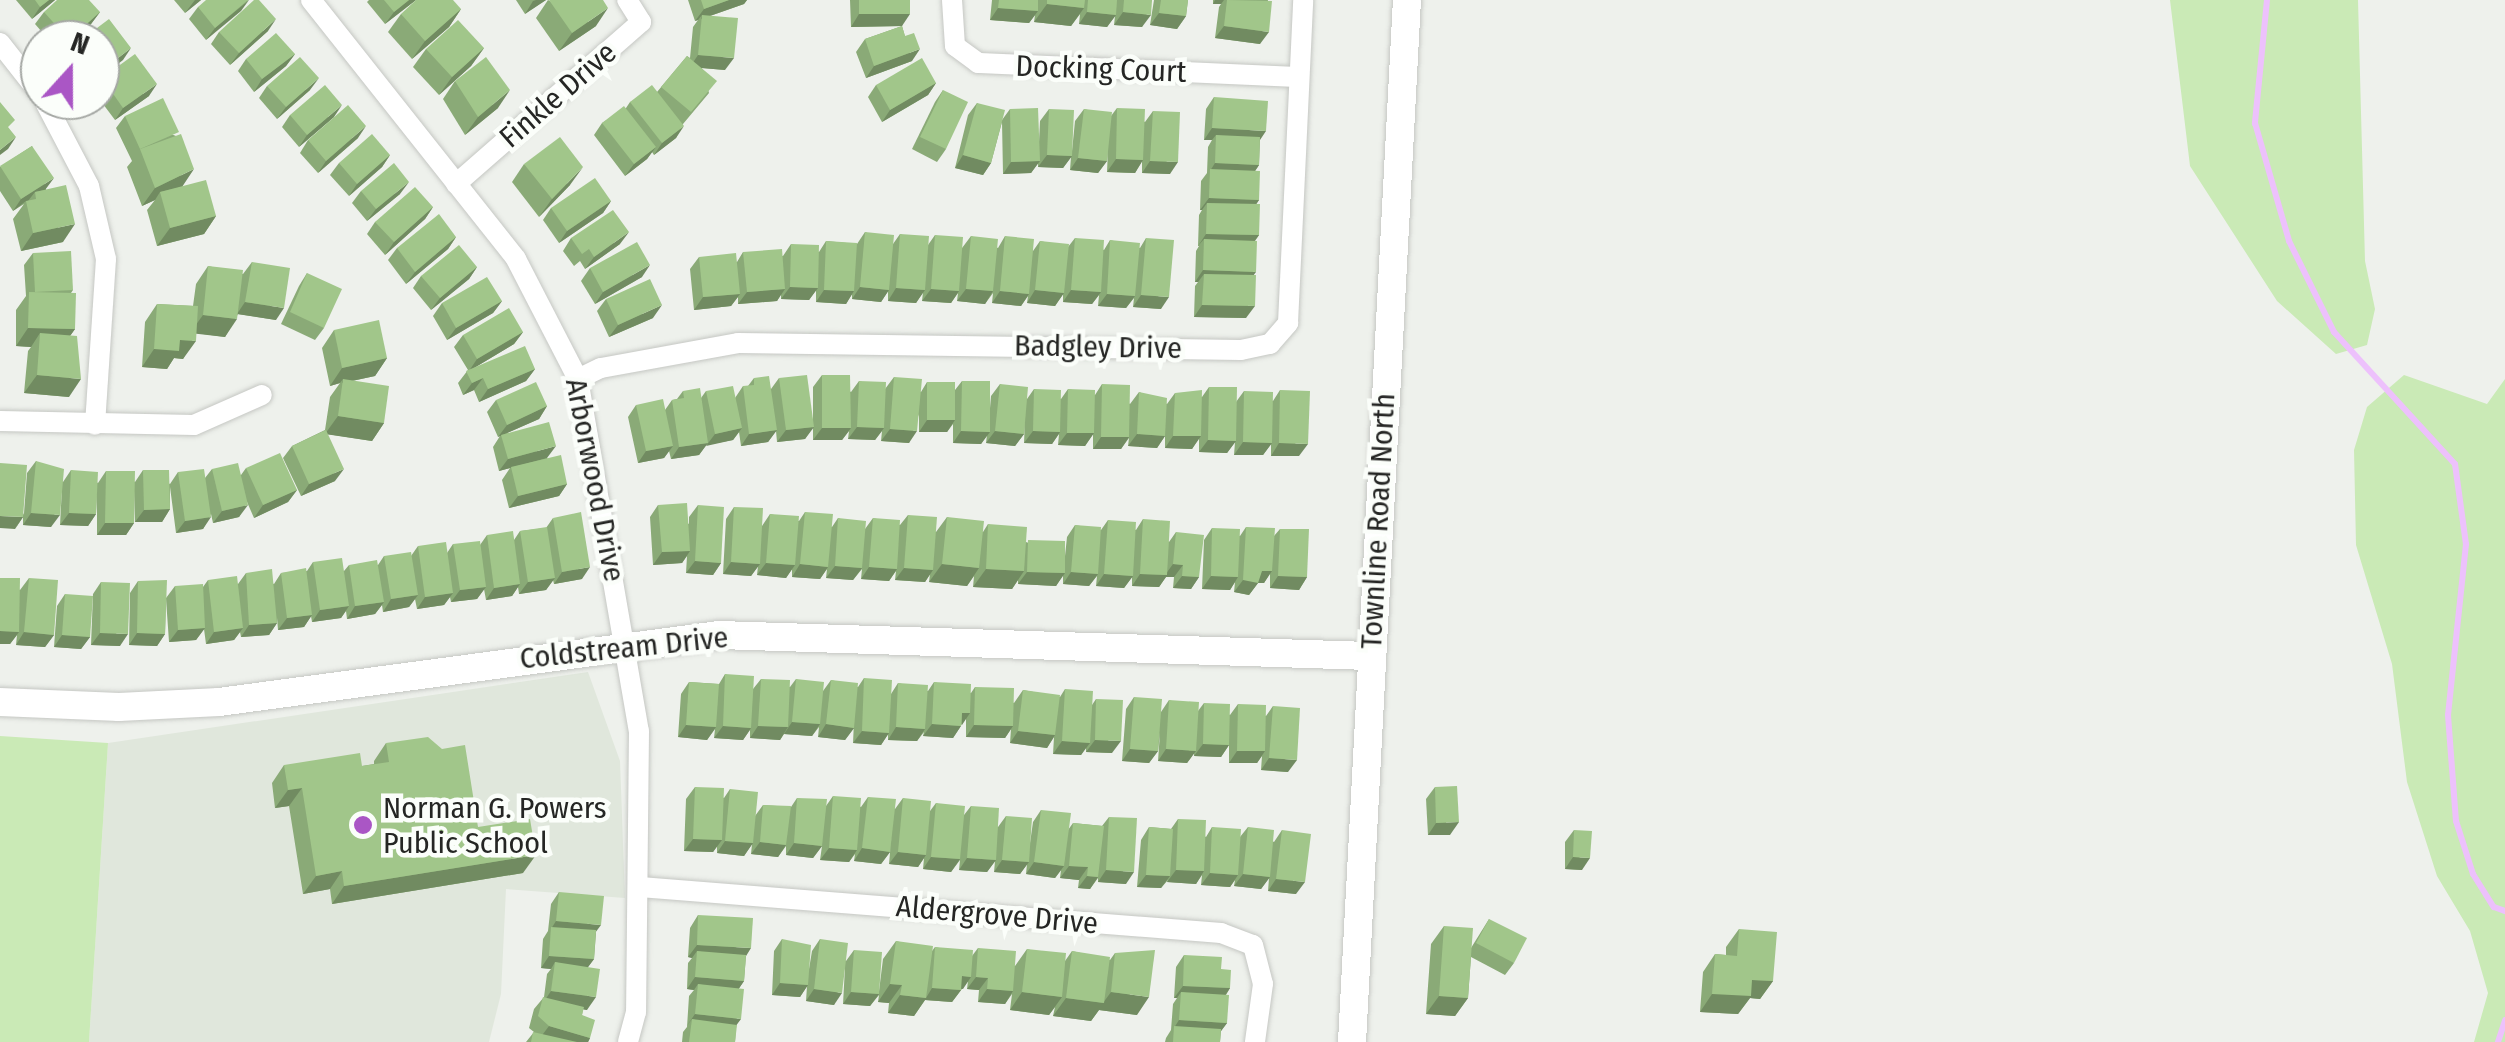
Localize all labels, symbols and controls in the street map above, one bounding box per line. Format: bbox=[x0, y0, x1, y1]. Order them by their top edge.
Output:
north arrow bbox=[20, 20, 120, 120]
text: N bbox=[66, 25, 94, 62]
street label: Finkle Drive bbox=[492, 35, 624, 155]
street label: Docking Court bbox=[1015, 48, 1187, 90]
street label: Badgley Drive bbox=[1014, 328, 1182, 366]
street label: Arborwood Drive bbox=[558, 375, 632, 585]
street label: Townline Road North bbox=[1353, 392, 1403, 650]
street label: Coldstream Drive bbox=[518, 619, 730, 677]
place label: Norman G. Powers Public School bbox=[383, 790, 607, 860]
marker: Norman G. Powers Public School bbox=[352, 814, 374, 836]
street label: Aldergrove Drive bbox=[895, 888, 1099, 942]

